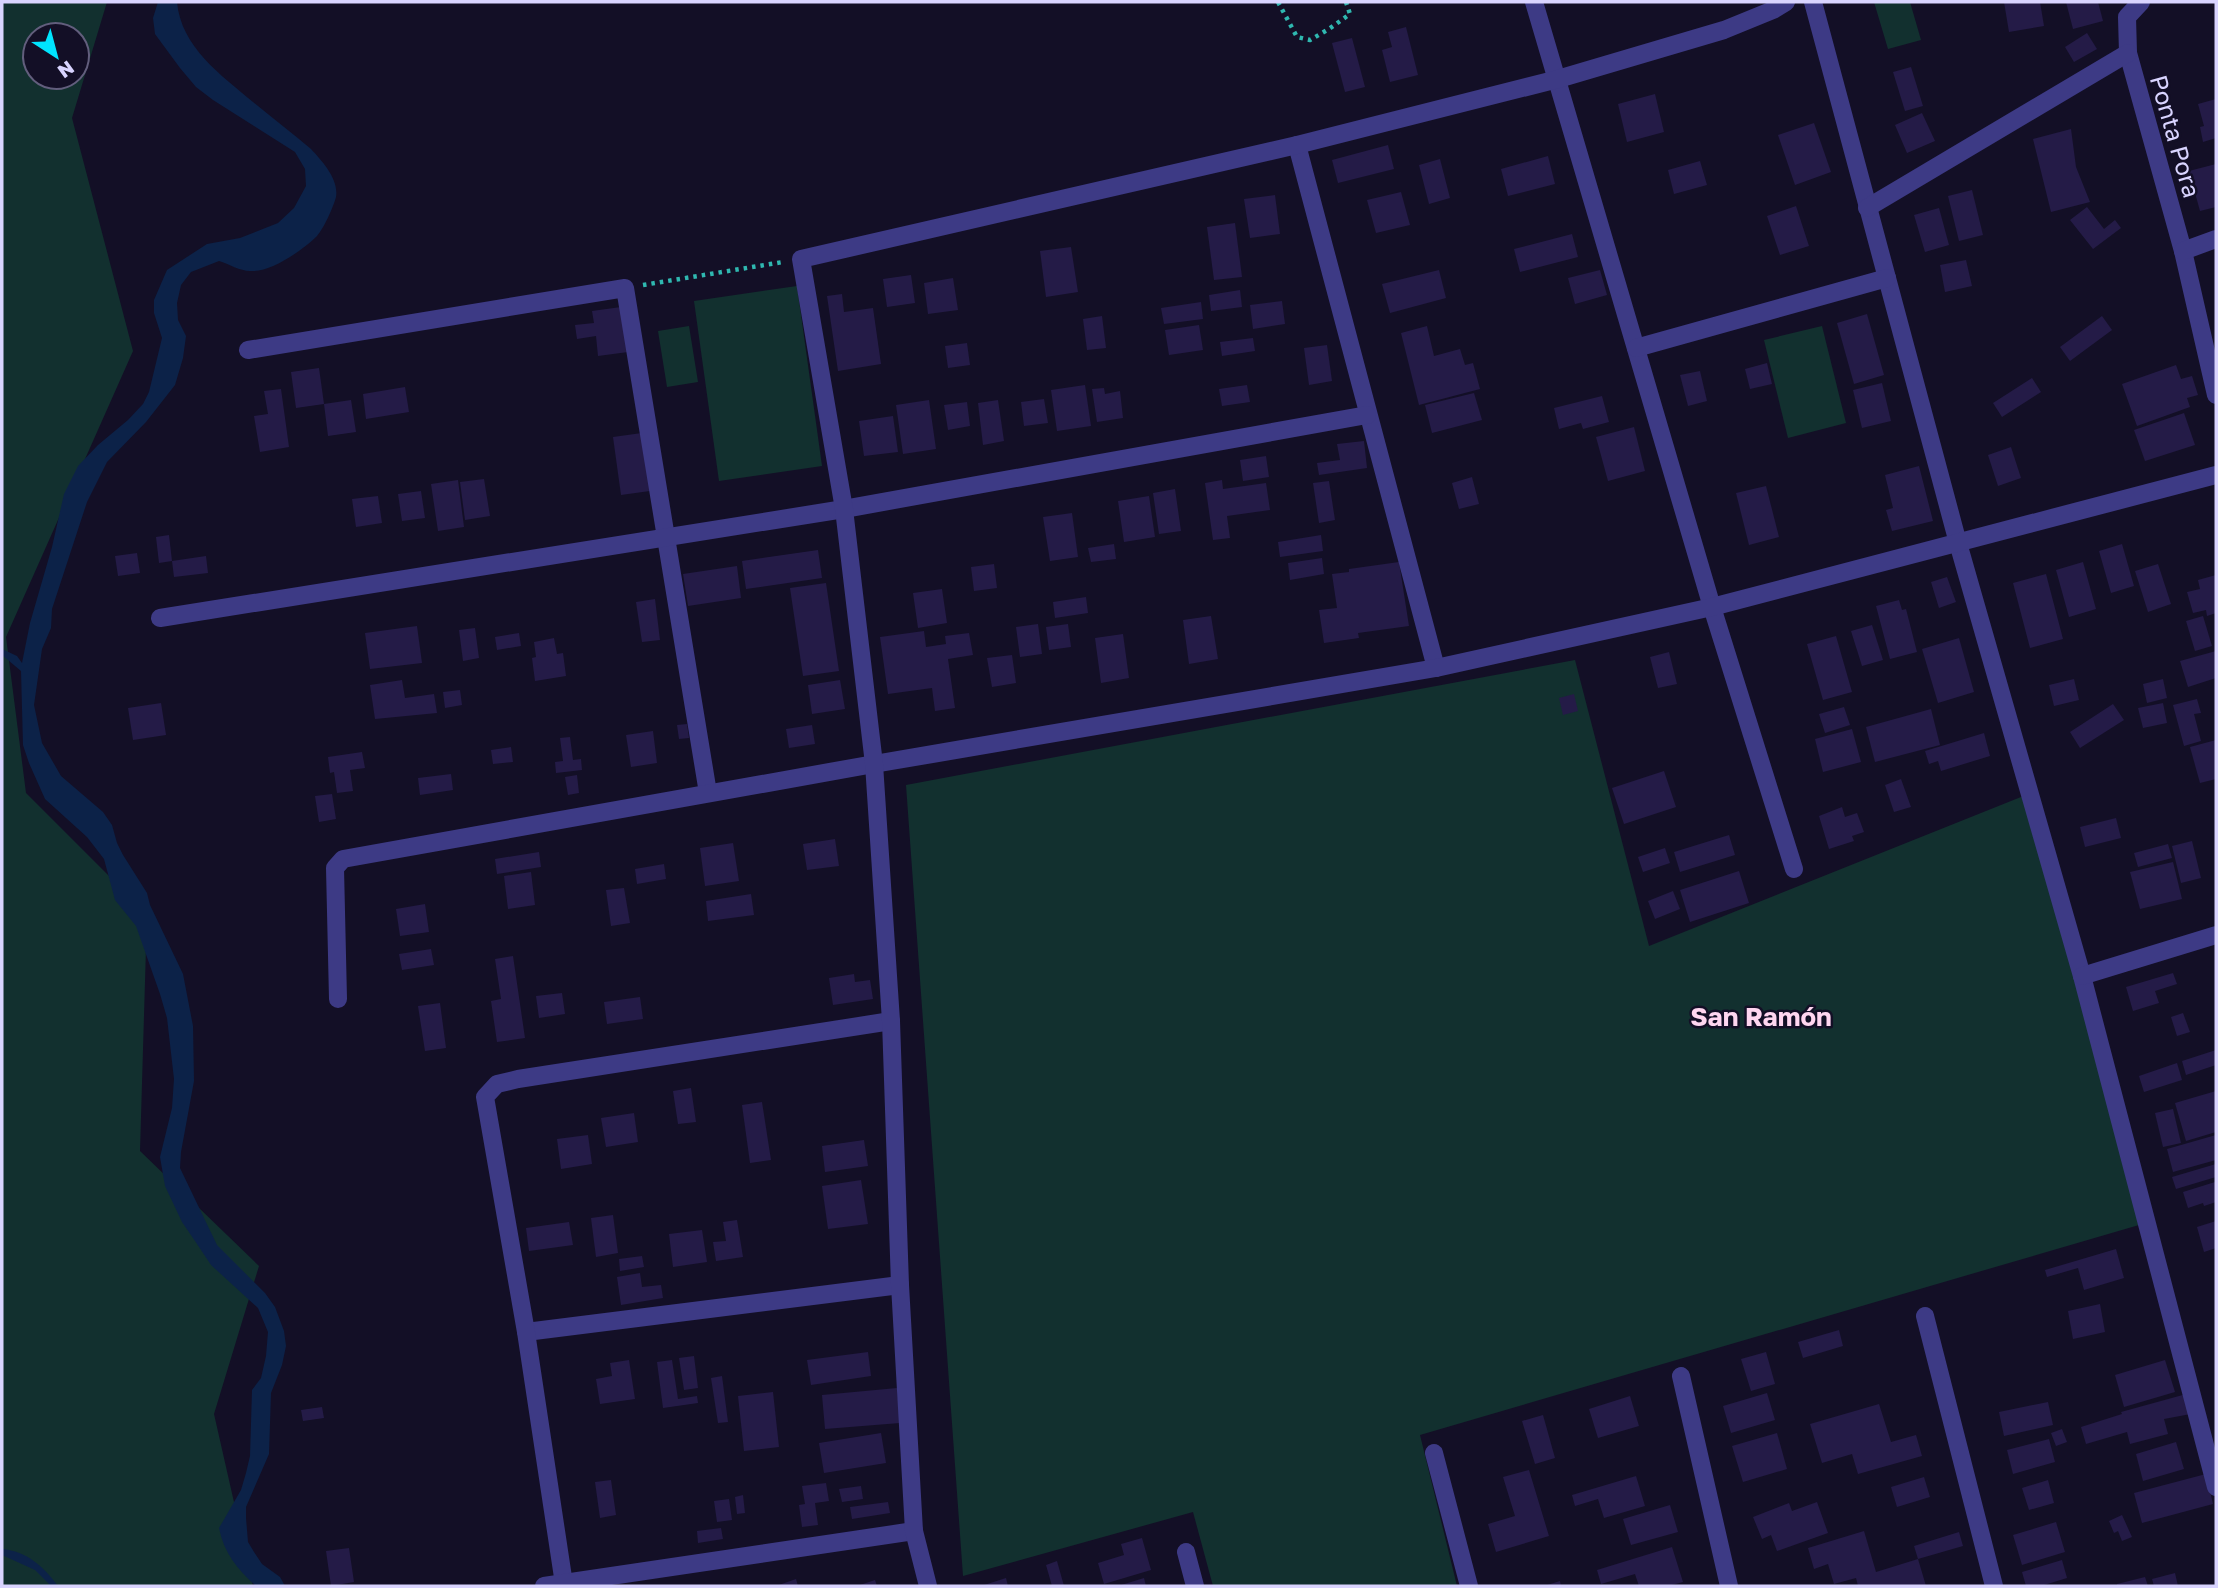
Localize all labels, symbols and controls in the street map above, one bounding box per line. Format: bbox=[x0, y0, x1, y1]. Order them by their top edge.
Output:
north arrow bbox=[21, 21, 91, 91]
text: N bbox=[54, 57, 79, 84]
street label: Ponta Pora bbox=[2145, 71, 2207, 201]
district label: San Ramón bbox=[1690, 1001, 1832, 1032]

